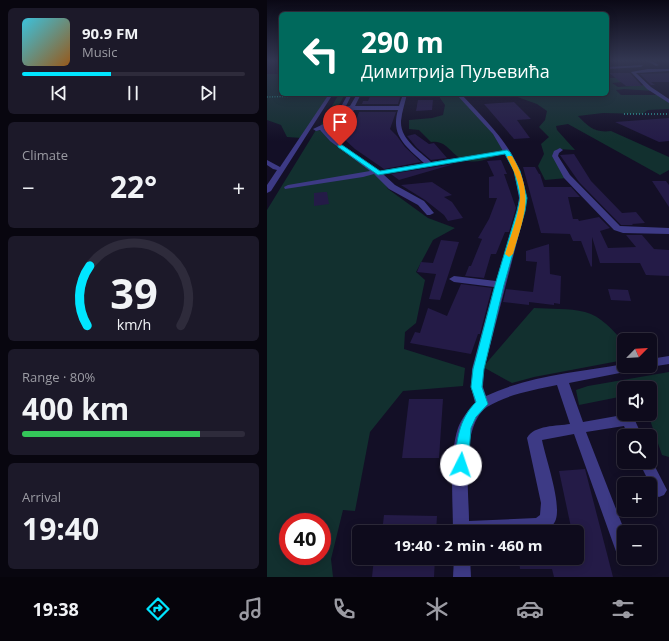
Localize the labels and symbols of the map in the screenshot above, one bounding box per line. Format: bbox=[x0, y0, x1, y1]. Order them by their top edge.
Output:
pin bbox=[323, 105, 357, 146]
north arrow bbox=[617, 333, 657, 373]
position arrow bbox=[440, 444, 482, 486]
speed limit sign: 40 bbox=[279, 513, 331, 565]

